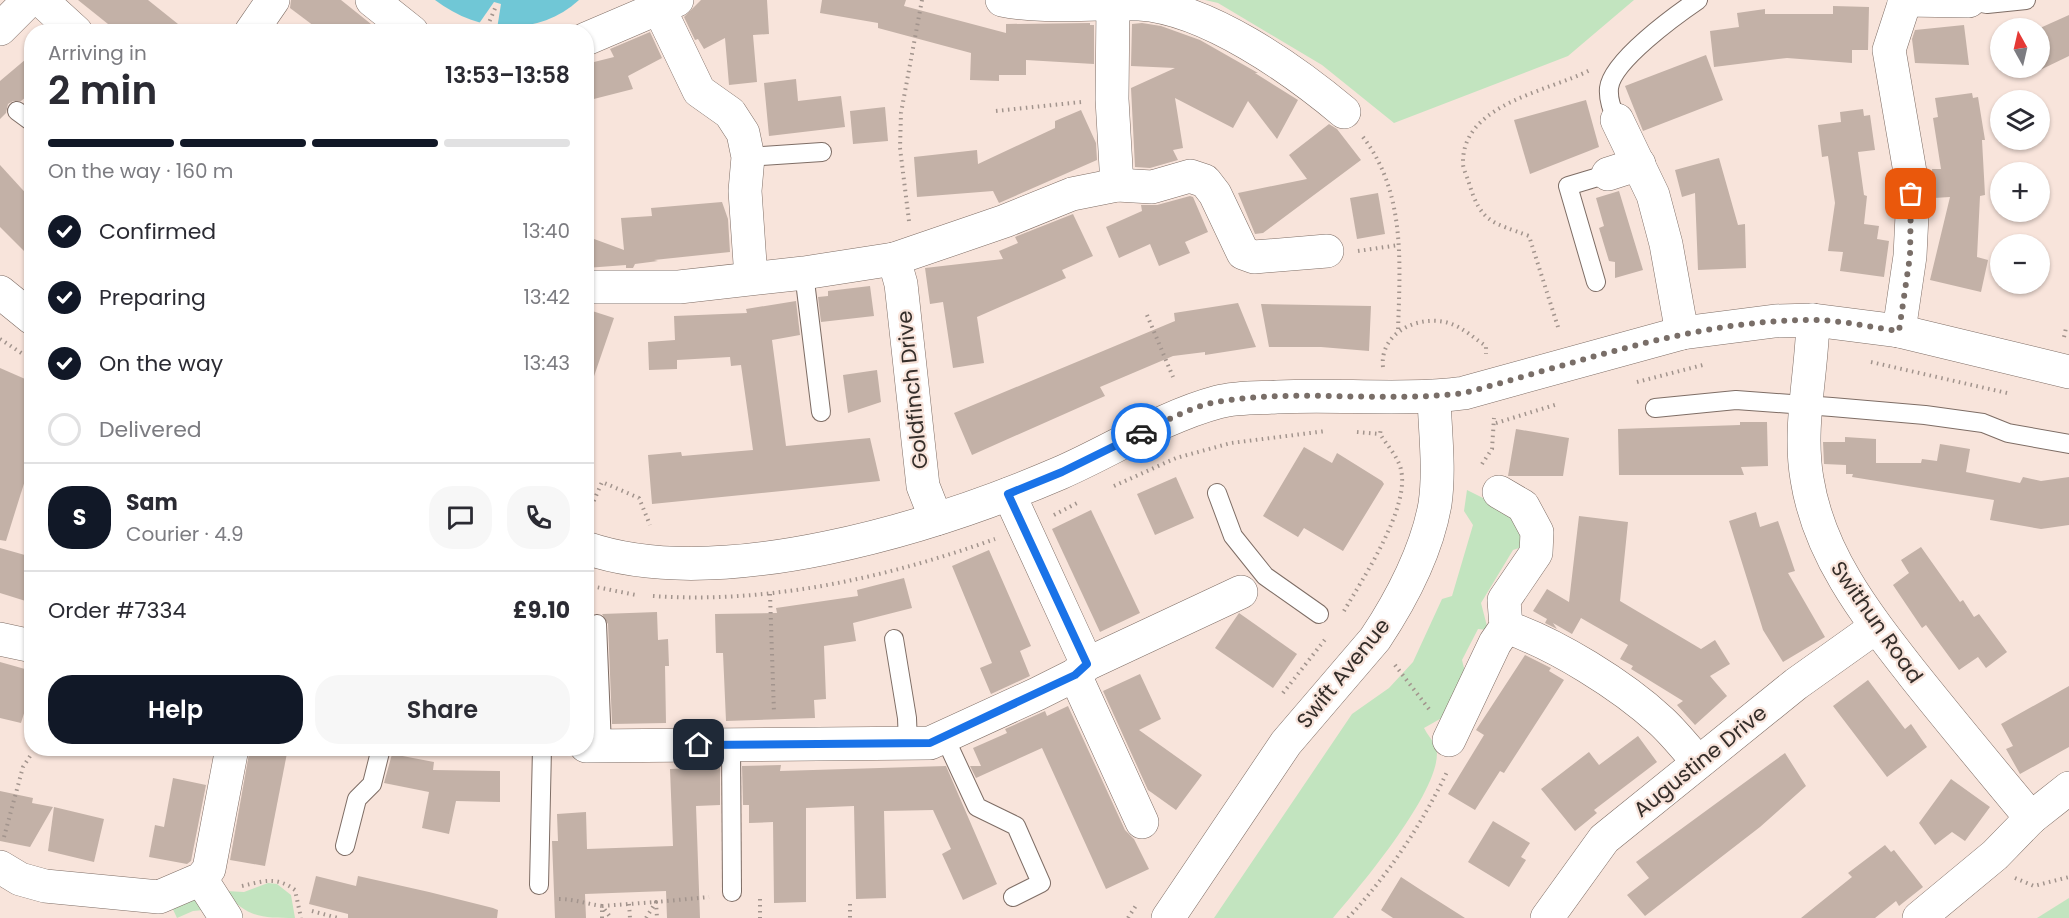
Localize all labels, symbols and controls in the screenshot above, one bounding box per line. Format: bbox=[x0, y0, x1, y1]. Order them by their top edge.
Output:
north arrow bbox=[1990, 18, 2050, 78]
map controls bbox=[1990, 18, 2050, 294]
text: Arriving in bbox=[48, 39, 147, 67]
text: 13:53–13:58 bbox=[445, 60, 570, 91]
text: 2 min bbox=[48, 63, 157, 118]
button: layers bbox=[1990, 90, 2050, 150]
text: On the way · 160 m bbox=[48, 157, 233, 185]
button: + bbox=[1990, 162, 2050, 222]
pin bbox=[1885, 168, 1936, 219]
icon: bag bbox=[1894, 177, 1927, 210]
icon: check bbox=[48, 215, 81, 248]
text: Confirmed bbox=[99, 216, 216, 247]
text: 13:40 bbox=[522, 217, 570, 245]
button: − bbox=[1990, 234, 2050, 294]
icon: check bbox=[48, 281, 81, 314]
text: Preparing bbox=[99, 282, 206, 313]
text: 13:42 bbox=[523, 283, 570, 311]
street label: Goldfinch Drive bbox=[889, 309, 935, 471]
icon: check bbox=[48, 347, 81, 380]
text: On the way bbox=[99, 348, 223, 379]
text: 13:43 bbox=[523, 349, 570, 377]
courier bbox=[1111, 403, 1171, 463]
text: Delivered bbox=[99, 414, 202, 445]
icon: car bbox=[1125, 417, 1158, 450]
button: chat bbox=[429, 486, 492, 549]
button: phone bbox=[507, 486, 570, 549]
text: Sam bbox=[126, 487, 178, 518]
text: S bbox=[73, 502, 86, 533]
text: Courier · 4.9 bbox=[126, 520, 244, 548]
street label: Swithun Road bbox=[1824, 555, 1930, 689]
text: Order #7334 bbox=[48, 595, 186, 626]
text: £9.10 bbox=[513, 595, 570, 626]
street label: Swift Avenue bbox=[1290, 612, 1396, 734]
button: Help bbox=[48, 675, 303, 744]
button: Share bbox=[315, 675, 570, 744]
street label: Augustine Drive bbox=[1627, 698, 1773, 824]
pin bbox=[673, 719, 724, 770]
icon: home bbox=[682, 728, 715, 761]

